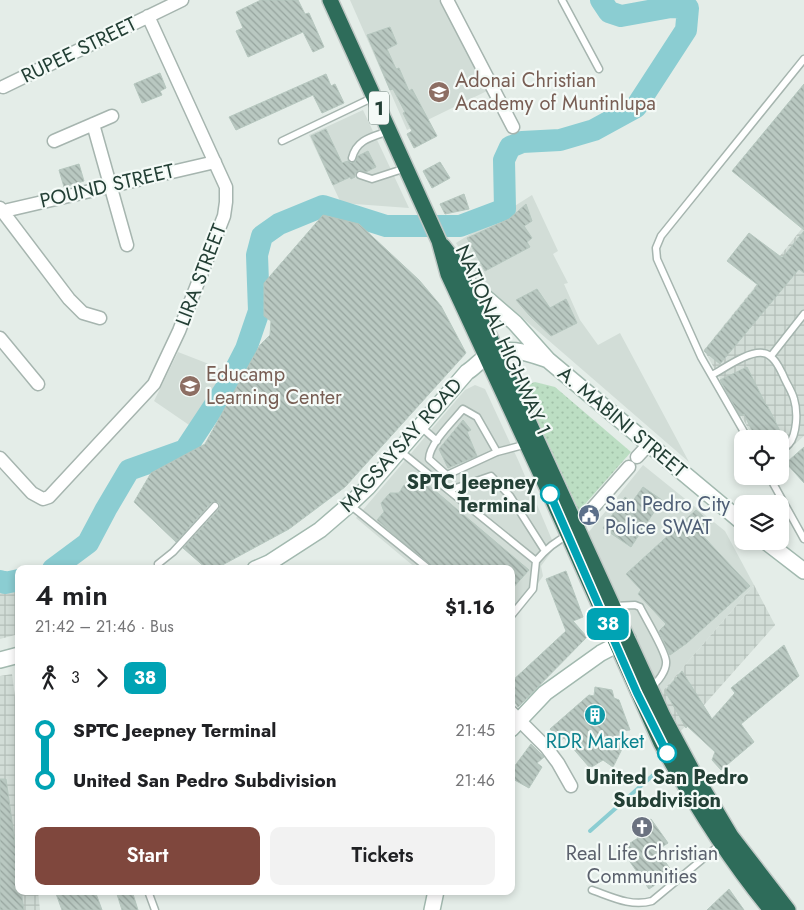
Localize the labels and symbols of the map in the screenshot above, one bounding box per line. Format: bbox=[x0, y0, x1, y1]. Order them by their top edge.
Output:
street label: RUPEE STREET bbox=[16, 9, 142, 91]
place label: Adonai Christian Academy of Muntinlupa bbox=[455, 66, 656, 118]
school or university icon: Adonai Christian Academy of Muntinlupa bbox=[427, 80, 451, 104]
road number: 1 bbox=[369, 92, 389, 125]
street label: POUND STREET bbox=[37, 156, 178, 216]
street label: LIRA STREET bbox=[168, 219, 234, 330]
street label: NATIONAL HIGHWAY 1 bbox=[448, 240, 558, 440]
street label: A. MABINI STREET bbox=[551, 359, 693, 485]
place label: Educamp Learning Center bbox=[206, 360, 342, 412]
street label: MAGSAYSAY ROAD bbox=[333, 372, 469, 518]
school or university icon: Educamp Learning Center bbox=[178, 374, 202, 398]
place label: SPTC Jeepney Terminal bbox=[406, 468, 537, 520]
marker: SPTC Jeepney Terminal bbox=[540, 484, 560, 504]
place label: San Pedro City Police SWAT bbox=[605, 490, 730, 542]
public building icon: San Pedro City Police SWAT bbox=[577, 503, 601, 527]
line badge: 38 bbox=[586, 608, 630, 640]
building icon: RDR Market bbox=[583, 703, 607, 727]
place label: RDR Market bbox=[546, 727, 644, 756]
marker: United San Pedro Subdivision bbox=[657, 743, 677, 763]
place label: United San Pedro Subdivision bbox=[585, 763, 749, 815]
church icon: Real Life Christian Communities bbox=[630, 815, 654, 839]
place label: Real Life Christian Communities bbox=[566, 839, 718, 891]

